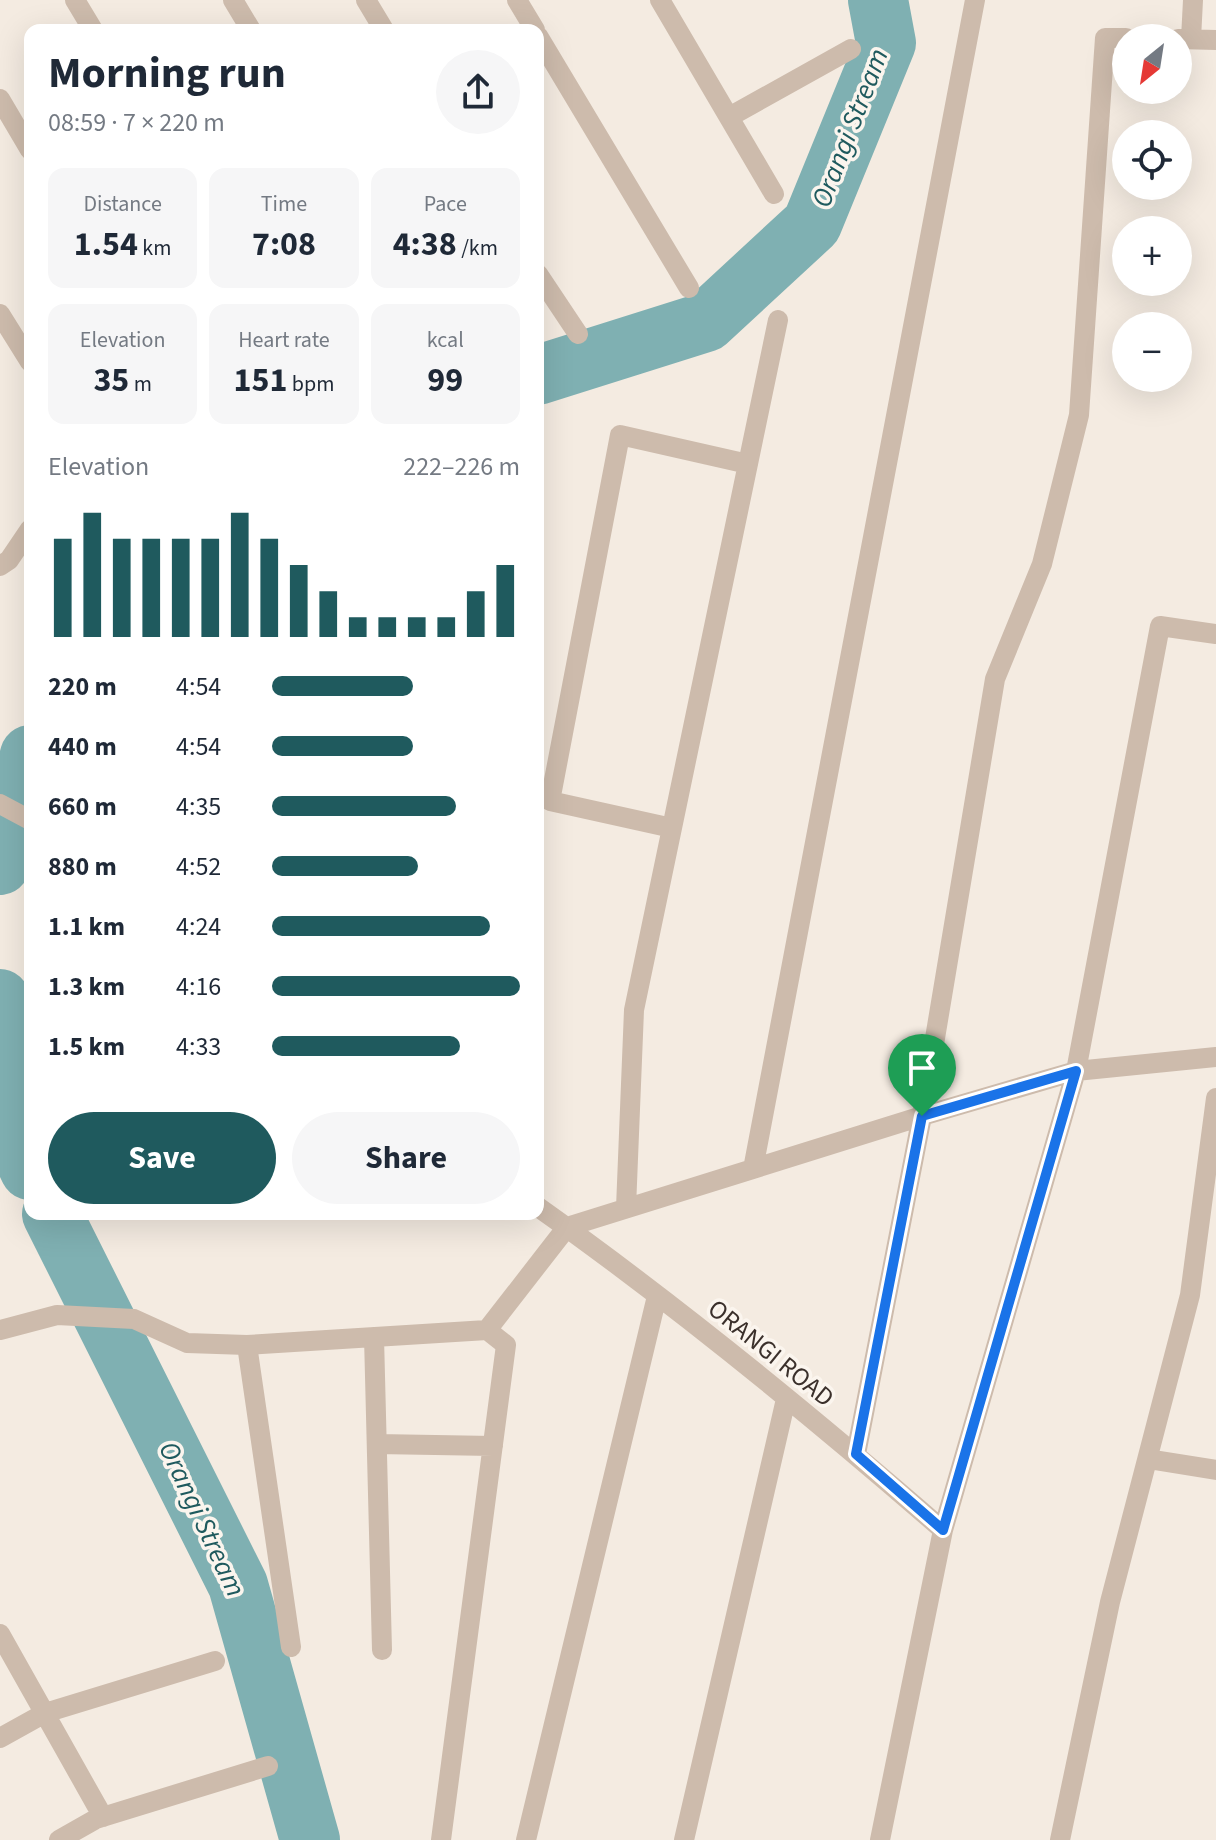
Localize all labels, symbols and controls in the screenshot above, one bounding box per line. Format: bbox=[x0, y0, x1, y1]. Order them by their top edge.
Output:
north arrow bbox=[1112, 24, 1192, 104]
map controls bbox=[1112, 24, 1192, 392]
text: Morning run bbox=[48, 42, 286, 105]
water label: Orangi Stream bbox=[801, 43, 899, 213]
button: share bbox=[436, 50, 520, 134]
text: 08:59 · 7 × 220 m bbox=[48, 104, 225, 141]
button: locate bbox=[1112, 120, 1192, 200]
text: Distance bbox=[84, 188, 162, 220]
text: Time bbox=[261, 188, 307, 220]
text: Pace bbox=[424, 188, 467, 220]
button: + bbox=[1112, 216, 1192, 296]
text: 1.54 bbox=[74, 220, 138, 269]
text: 7:08 bbox=[252, 220, 316, 269]
text: 4:38 bbox=[393, 220, 457, 269]
text: km bbox=[138, 232, 171, 264]
text: /km bbox=[457, 232, 498, 264]
button: − bbox=[1112, 312, 1192, 392]
text: Elevation bbox=[80, 324, 166, 356]
text: Heart rate bbox=[238, 324, 330, 356]
text: kcal bbox=[427, 324, 464, 356]
text: 35 bbox=[93, 356, 129, 405]
text: 151 bbox=[234, 356, 287, 405]
text: 99 bbox=[427, 356, 463, 405]
text: m bbox=[129, 368, 152, 400]
text: bpm bbox=[287, 368, 334, 400]
text: Elevation bbox=[48, 448, 149, 485]
text: 222–226 m bbox=[403, 448, 520, 485]
text: 220 m bbox=[48, 668, 117, 705]
text: 4:54 bbox=[176, 668, 221, 705]
text: 440 m bbox=[48, 728, 117, 765]
text: 4:54 bbox=[176, 728, 221, 765]
text: 660 m bbox=[48, 788, 117, 825]
text: 4:35 bbox=[176, 788, 221, 825]
text: 880 m bbox=[48, 848, 117, 885]
text: 4:52 bbox=[176, 848, 221, 885]
text: 1.1 km bbox=[48, 908, 125, 945]
text: 4:24 bbox=[176, 908, 221, 945]
text: 1.3 km bbox=[48, 968, 125, 1005]
text: 4:16 bbox=[176, 968, 221, 1005]
text: 1.5 km bbox=[48, 1028, 125, 1065]
text: 4:33 bbox=[176, 1028, 221, 1065]
pin bbox=[888, 1034, 956, 1116]
icon: arrive bbox=[900, 1046, 944, 1090]
button: Save bbox=[48, 1112, 276, 1204]
button: Share bbox=[292, 1112, 520, 1204]
street label: ORANGI ROAD bbox=[700, 1291, 842, 1415]
water label: Orangi Stream bbox=[149, 1435, 255, 1603]

